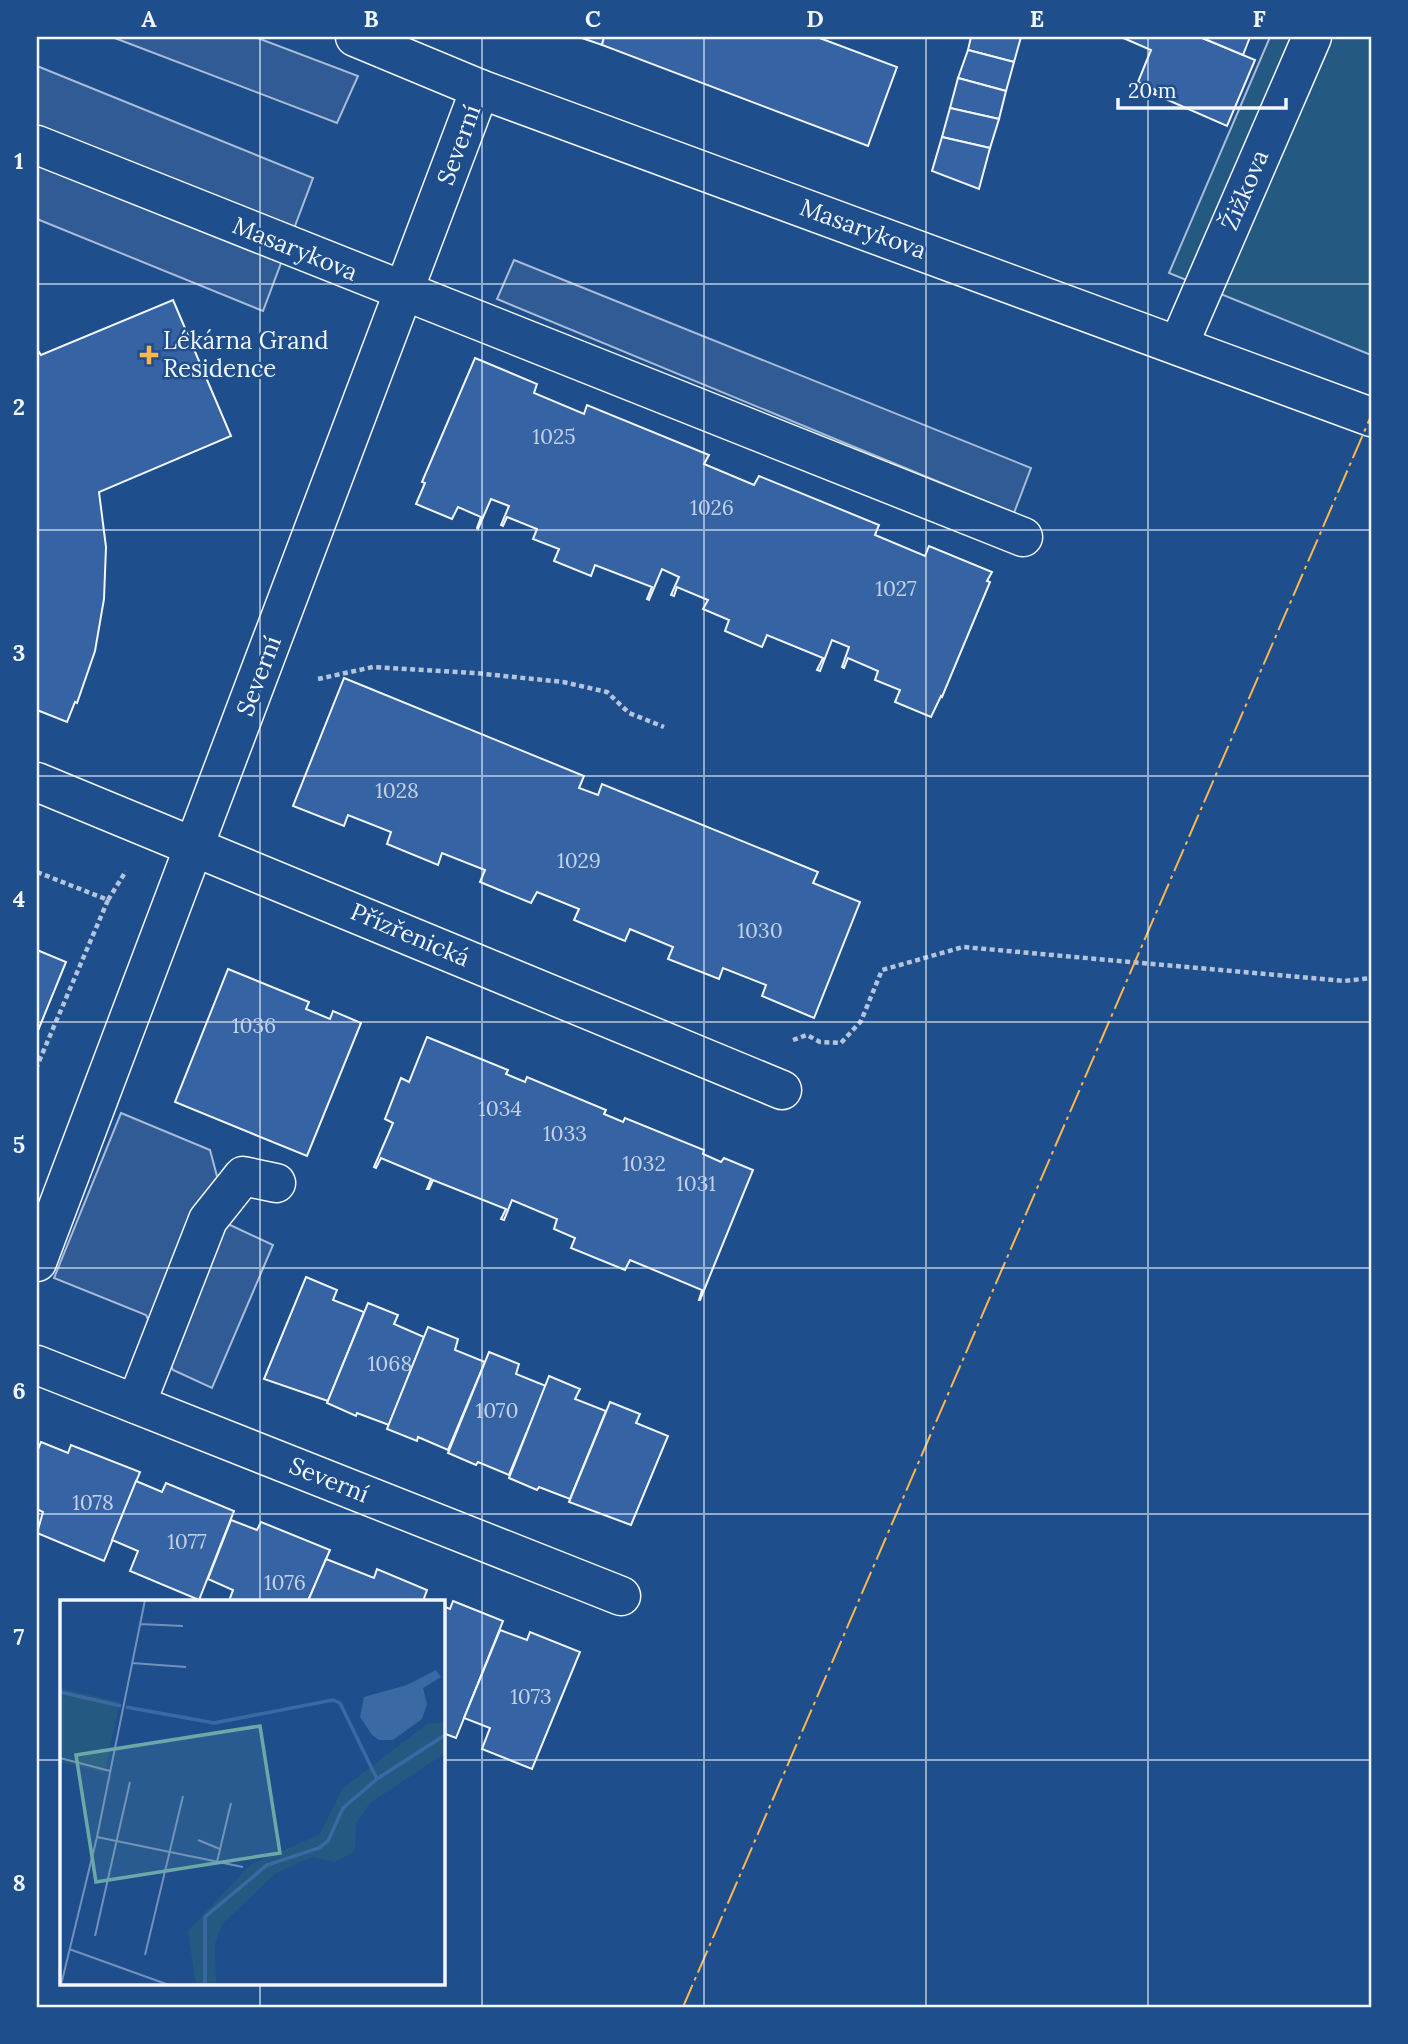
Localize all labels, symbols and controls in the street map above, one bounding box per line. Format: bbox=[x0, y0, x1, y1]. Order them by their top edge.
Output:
text: A bbox=[141, 4, 157, 33]
text: B bbox=[363, 4, 379, 33]
text: C bbox=[585, 4, 601, 33]
text: D bbox=[806, 4, 824, 33]
text: E bbox=[1030, 4, 1044, 33]
text: F bbox=[1252, 4, 1266, 33]
scale bar bbox=[1118, 66, 1286, 110]
text: 20 m bbox=[1128, 77, 1177, 104]
street label: Severní bbox=[430, 100, 487, 189]
street label: Žižkova bbox=[1213, 144, 1275, 235]
text: 1 bbox=[14, 146, 24, 175]
street label: Masarykova bbox=[796, 191, 931, 266]
street label: Masarykova bbox=[228, 209, 362, 288]
place label: Lékárna Grand Residence bbox=[163, 325, 329, 384]
marker: Lékárna Grand Residence bbox=[141, 347, 157, 363]
text: 2 bbox=[13, 392, 25, 421]
house number: 1025 bbox=[532, 423, 576, 450]
house number: 1026 bbox=[690, 494, 734, 521]
house number: 1027 bbox=[875, 575, 917, 602]
street label: Severní bbox=[229, 631, 288, 720]
text: 3 bbox=[13, 638, 25, 667]
house number: 1028 bbox=[375, 777, 419, 804]
house number: 1029 bbox=[557, 847, 601, 874]
text: 4 bbox=[13, 884, 25, 913]
street label: Přízřenická bbox=[346, 896, 474, 974]
house number: 1030 bbox=[737, 917, 783, 944]
house number: 1036 bbox=[232, 1012, 276, 1039]
house number: 1034 bbox=[478, 1095, 522, 1122]
house number: 1033 bbox=[543, 1120, 587, 1147]
text: 5 bbox=[13, 1130, 25, 1159]
house number: 1032 bbox=[622, 1150, 666, 1177]
house number: 1031 bbox=[676, 1170, 716, 1197]
house number: 1068 bbox=[368, 1350, 412, 1377]
text: 6 bbox=[12, 1376, 26, 1405]
house number: 1070 bbox=[476, 1397, 518, 1424]
street label: Severní bbox=[285, 1450, 374, 1509]
house number: 1078 bbox=[72, 1489, 114, 1516]
house number: 1077 bbox=[167, 1528, 207, 1555]
house number: 1076 bbox=[264, 1569, 306, 1596]
inset map bbox=[60, 1600, 444, 1984]
text: 7 bbox=[14, 1622, 25, 1651]
house number: 1073 bbox=[510, 1683, 552, 1710]
text: 8 bbox=[12, 1868, 26, 1897]

